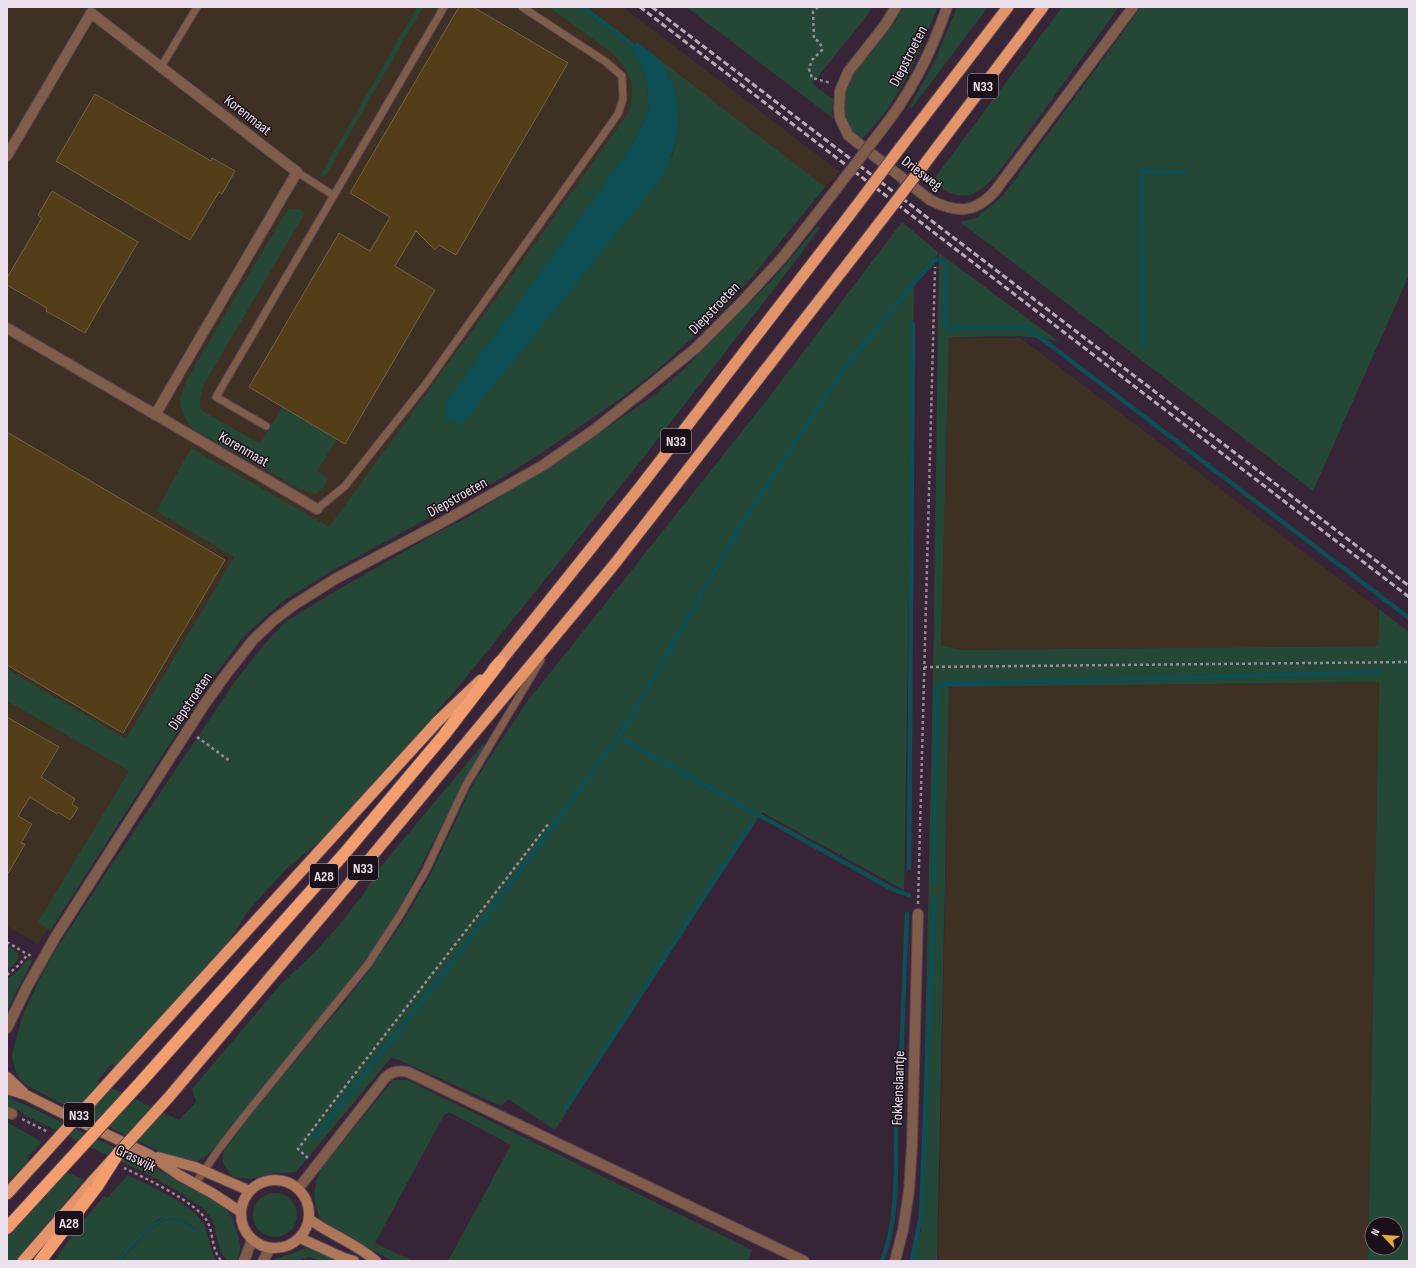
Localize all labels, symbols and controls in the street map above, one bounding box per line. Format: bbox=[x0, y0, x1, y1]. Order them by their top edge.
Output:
street label: Diepstroeten bbox=[885, 23, 932, 90]
road number: N33 bbox=[968, 74, 998, 98]
street label: Korenmaat bbox=[220, 91, 276, 140]
street label: Driesweg bbox=[898, 152, 946, 195]
street label: Diepstroeten bbox=[685, 278, 744, 339]
street label: Korenmaat bbox=[215, 427, 273, 472]
road number: N33 bbox=[661, 429, 691, 453]
street label: Diepstroeten bbox=[424, 473, 491, 522]
street label: Diepstroeten bbox=[164, 669, 217, 734]
road number: N33 bbox=[348, 856, 378, 880]
road number: A28 bbox=[310, 864, 338, 888]
street label: Fokkenslaantje bbox=[888, 1050, 909, 1126]
road number: N33 bbox=[64, 1103, 94, 1127]
street label: Graswijk bbox=[113, 1141, 159, 1176]
road number: A28 bbox=[55, 1211, 83, 1235]
north arrow bbox=[1364, 1216, 1404, 1256]
text: N bbox=[1368, 1226, 1383, 1237]

